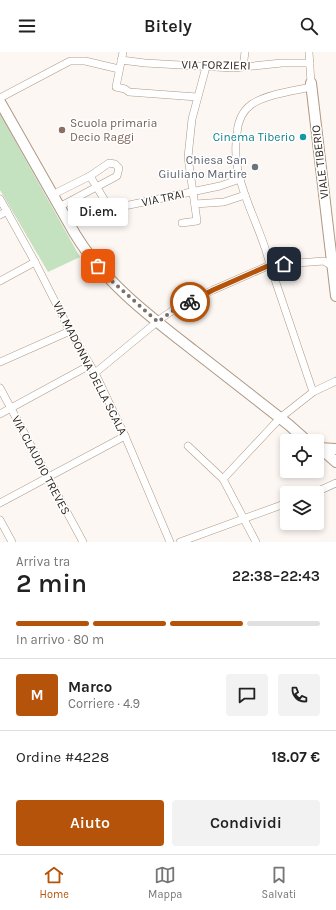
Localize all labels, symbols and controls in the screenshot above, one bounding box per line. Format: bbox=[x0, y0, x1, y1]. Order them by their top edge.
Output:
icon: menu bbox=[16, 15, 38, 37]
text: Bitely bbox=[144, 15, 192, 37]
icon: search bbox=[298, 15, 320, 37]
street label: VIA FORZIERI bbox=[181, 57, 251, 73]
place label: Scuola primaria Decio Raggi bbox=[70, 116, 157, 144]
street label: VIALE TIBERIO bbox=[308, 124, 331, 200]
marker: Scuola primaria Decio Raggi bbox=[57, 125, 67, 135]
place label: Cinema Tiberio bbox=[213, 130, 295, 144]
marker: Cinema Tiberio bbox=[298, 132, 308, 142]
place label: Chiesa San Giuliano Martire bbox=[159, 153, 247, 181]
marker: Chiesa San Giuliano Martire bbox=[250, 162, 260, 172]
street label: VIA TRAI bbox=[140, 187, 186, 209]
callout: Di.em. bbox=[68, 198, 128, 226]
text: Di.em. bbox=[79, 204, 117, 219]
pin bbox=[267, 247, 301, 281]
pin bbox=[81, 249, 115, 283]
icon: home bbox=[273, 253, 295, 275]
icon: bag bbox=[87, 255, 109, 277]
courier bbox=[170, 282, 210, 322]
icon: bike bbox=[179, 291, 201, 313]
street label: VIA MADONNA DELLA SCALA bbox=[50, 299, 130, 437]
street label: VIA CLAUDIO TREVES bbox=[9, 413, 73, 517]
map controls bbox=[280, 434, 324, 530]
button: locate bbox=[280, 434, 324, 478]
button: layers bbox=[280, 486, 324, 530]
text: Arriva tra bbox=[16, 554, 70, 569]
text: 22:38–22:43 bbox=[232, 567, 320, 585]
text: 2 min bbox=[16, 568, 87, 599]
text: In arrivo · 80 m bbox=[16, 632, 104, 647]
button: chat bbox=[226, 674, 268, 716]
button: phone bbox=[278, 674, 320, 716]
text: Marco bbox=[68, 678, 112, 696]
text: M bbox=[30, 686, 44, 704]
text: Corriere · 4.9 bbox=[68, 696, 140, 711]
text: Ordine #4228 bbox=[16, 748, 109, 766]
text: 18.07 € bbox=[271, 748, 320, 766]
button: Aiuto bbox=[16, 800, 164, 846]
button: Condividi bbox=[172, 800, 320, 846]
tab: Home bbox=[40, 864, 69, 901]
tab: Mappa bbox=[148, 864, 182, 901]
tab: Salvati bbox=[262, 864, 296, 901]

